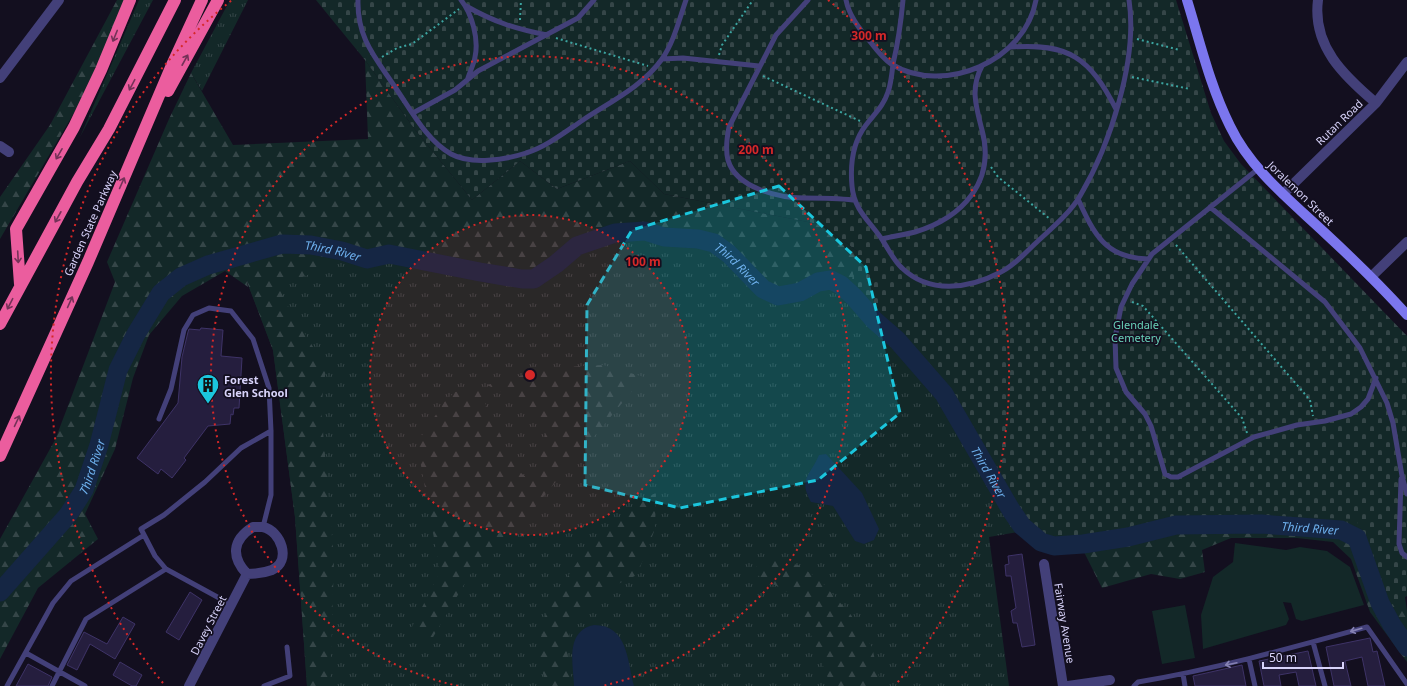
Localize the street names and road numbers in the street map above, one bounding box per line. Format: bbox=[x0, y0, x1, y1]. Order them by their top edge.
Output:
street label: Rutan Road bbox=[1312, 96, 1366, 148]
street label: Joralemon Street bbox=[1264, 157, 1337, 228]
street label: Garden State Parkway bbox=[60, 168, 120, 278]
street label: Fairway Avenue bbox=[1051, 582, 1079, 664]
street label: Davey Street bbox=[187, 593, 229, 657]

